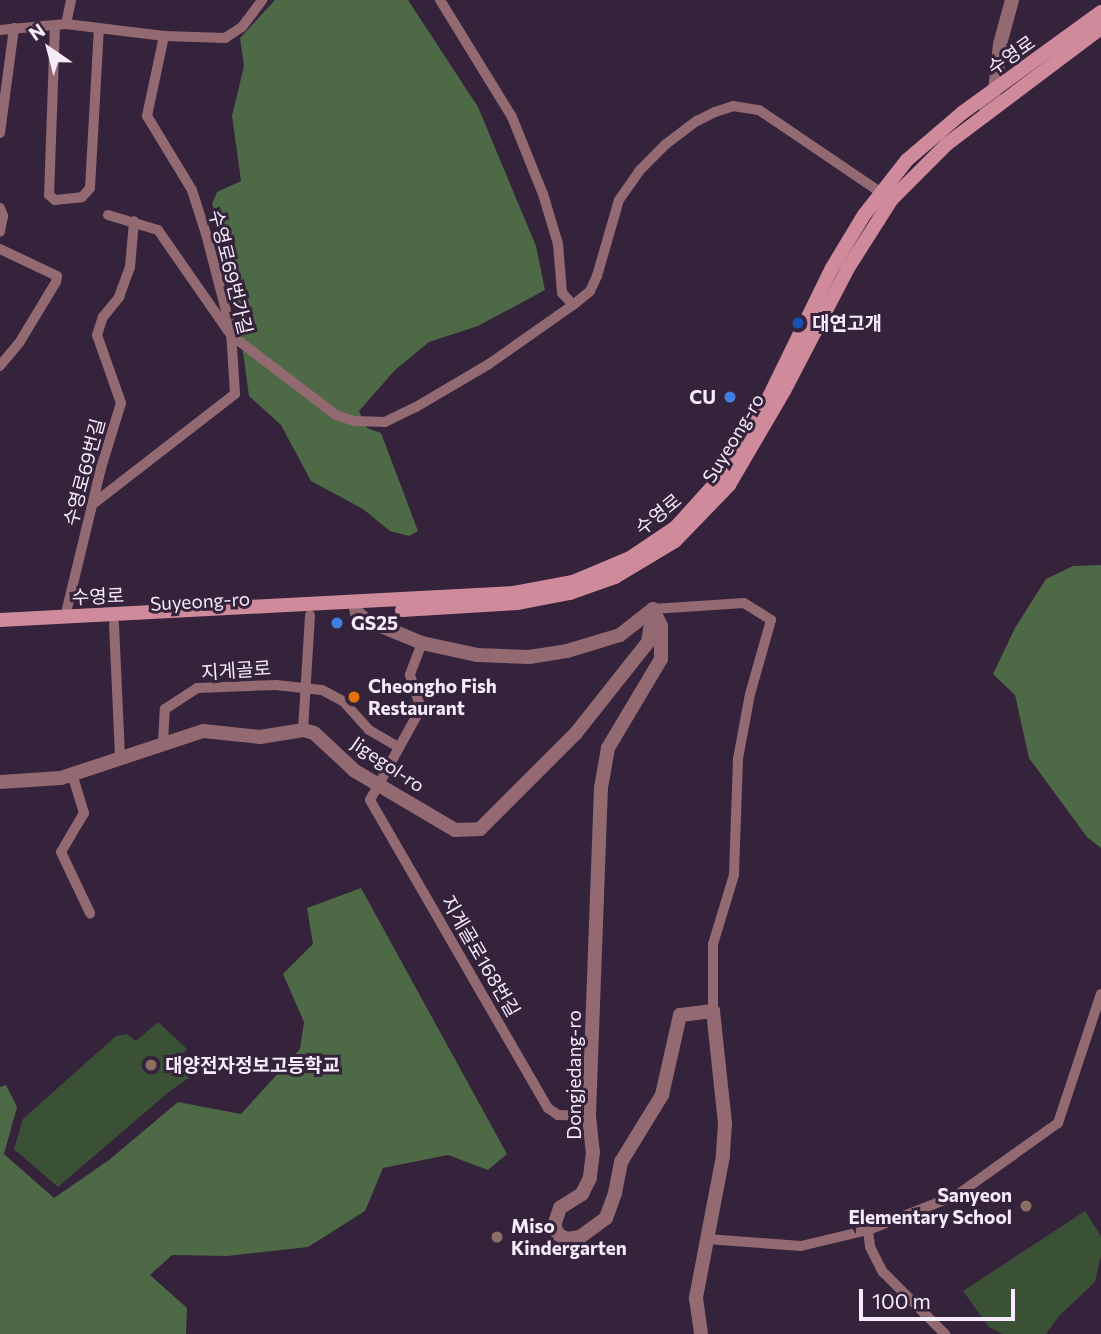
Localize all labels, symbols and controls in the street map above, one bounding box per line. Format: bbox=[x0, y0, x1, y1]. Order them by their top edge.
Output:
north arrow bbox=[14, 14, 84, 84]
text: N bbox=[24, 18, 49, 45]
street label: 수영로 bbox=[983, 31, 1039, 79]
street label: 수영로69번가길 bbox=[204, 207, 258, 337]
place label: 대연고개 bbox=[812, 312, 882, 334]
marker: 대연고개 bbox=[790, 315, 806, 331]
place label: CU bbox=[689, 386, 716, 408]
street label: Suyeong-ro bbox=[697, 389, 769, 487]
marker: CU bbox=[722, 389, 738, 405]
street label: 수영로69번길 bbox=[59, 416, 109, 528]
street label: 수영로 bbox=[630, 489, 686, 539]
street label: 수영로 bbox=[71, 584, 125, 608]
street label: Suyeong-ro bbox=[149, 587, 251, 615]
place label: GS25 bbox=[351, 612, 398, 634]
marker: GS25 bbox=[329, 615, 345, 631]
street label: 지게골로 bbox=[200, 656, 272, 684]
place label: Cheongho Fish Restaurant bbox=[368, 675, 497, 719]
marker: Cheongho Fish Restaurant bbox=[346, 689, 362, 705]
street label: Jigegol-ro bbox=[347, 731, 429, 797]
street label: 지게골로168번길 bbox=[437, 891, 525, 1021]
street label: Dongjedang-ro bbox=[563, 1010, 585, 1140]
place label: 대양전자정보고등학교 bbox=[165, 1054, 340, 1076]
marker: 대양전자정보고등학교 bbox=[143, 1057, 159, 1073]
place label: Sanyeon Elementary School bbox=[848, 1184, 1012, 1228]
marker: Sanyeon Elementary School bbox=[1018, 1198, 1034, 1214]
place label: Miso Kindergarten bbox=[511, 1215, 627, 1259]
marker: Miso Kindergarten bbox=[489, 1229, 505, 1245]
scale bar bbox=[863, 1274, 1019, 1318]
text: 100 m bbox=[872, 1288, 931, 1313]

